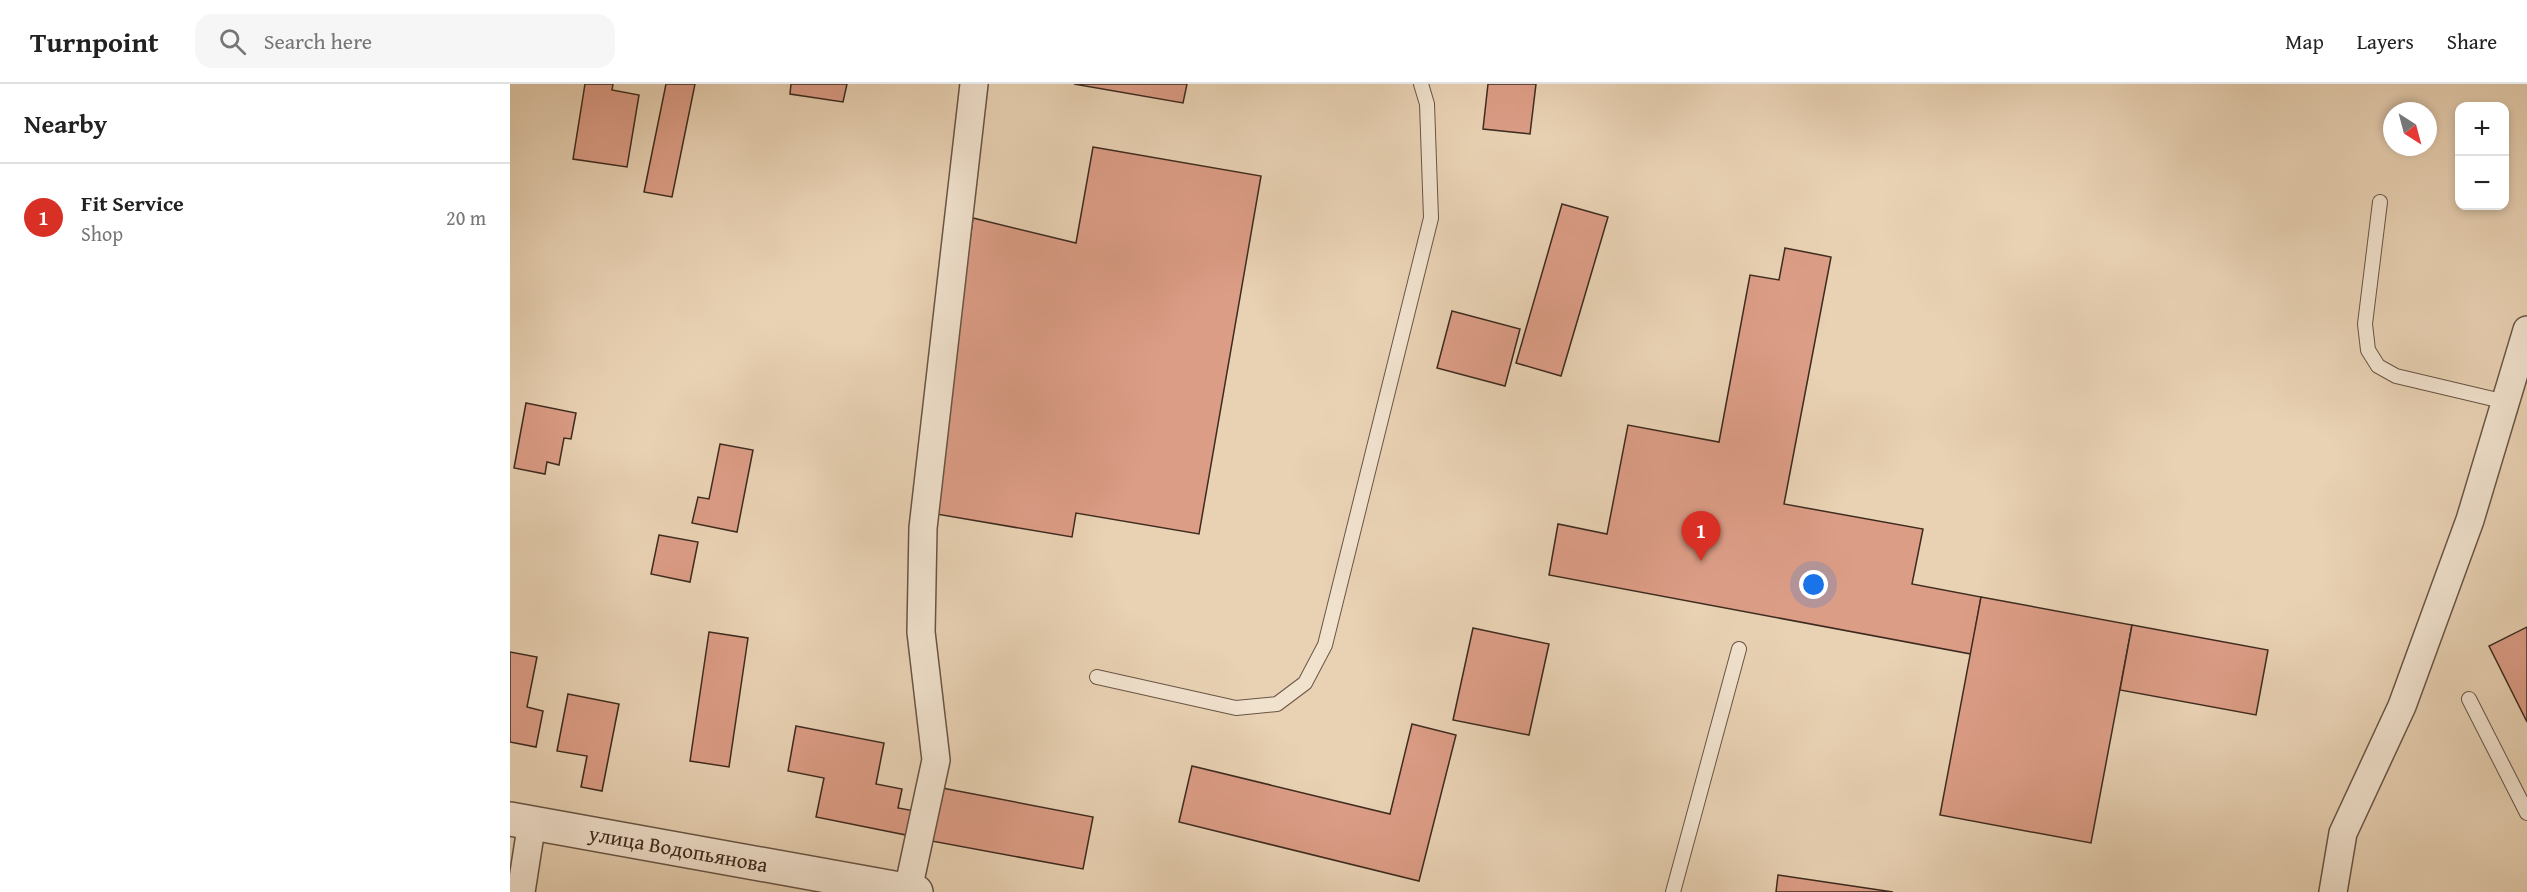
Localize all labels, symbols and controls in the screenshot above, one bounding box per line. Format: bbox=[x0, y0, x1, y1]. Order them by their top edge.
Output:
search box bbox=[195, 14, 615, 68]
text: Turnpoint bbox=[30, 21, 159, 62]
icon: search bbox=[216, 25, 249, 58]
text: Search here bbox=[264, 25, 372, 57]
text: Map bbox=[2285, 26, 2324, 57]
text: Layers bbox=[2357, 26, 2414, 57]
text: Share bbox=[2447, 26, 2497, 57]
north arrow bbox=[2383, 102, 2437, 156]
map controls bbox=[2455, 102, 2509, 210]
button: + bbox=[2455, 102, 2509, 156]
text: Nearby bbox=[24, 104, 107, 143]
button: − bbox=[2455, 156, 2509, 210]
text: Fit Service bbox=[81, 187, 184, 219]
text: 1 bbox=[38, 203, 49, 232]
text: 20 m bbox=[446, 203, 486, 232]
text: Shop bbox=[81, 219, 123, 248]
pin: 1 bbox=[1682, 512, 1720, 561]
your location bbox=[1799, 570, 1828, 599]
street label: улица Водопьянова bbox=[585, 817, 771, 880]

